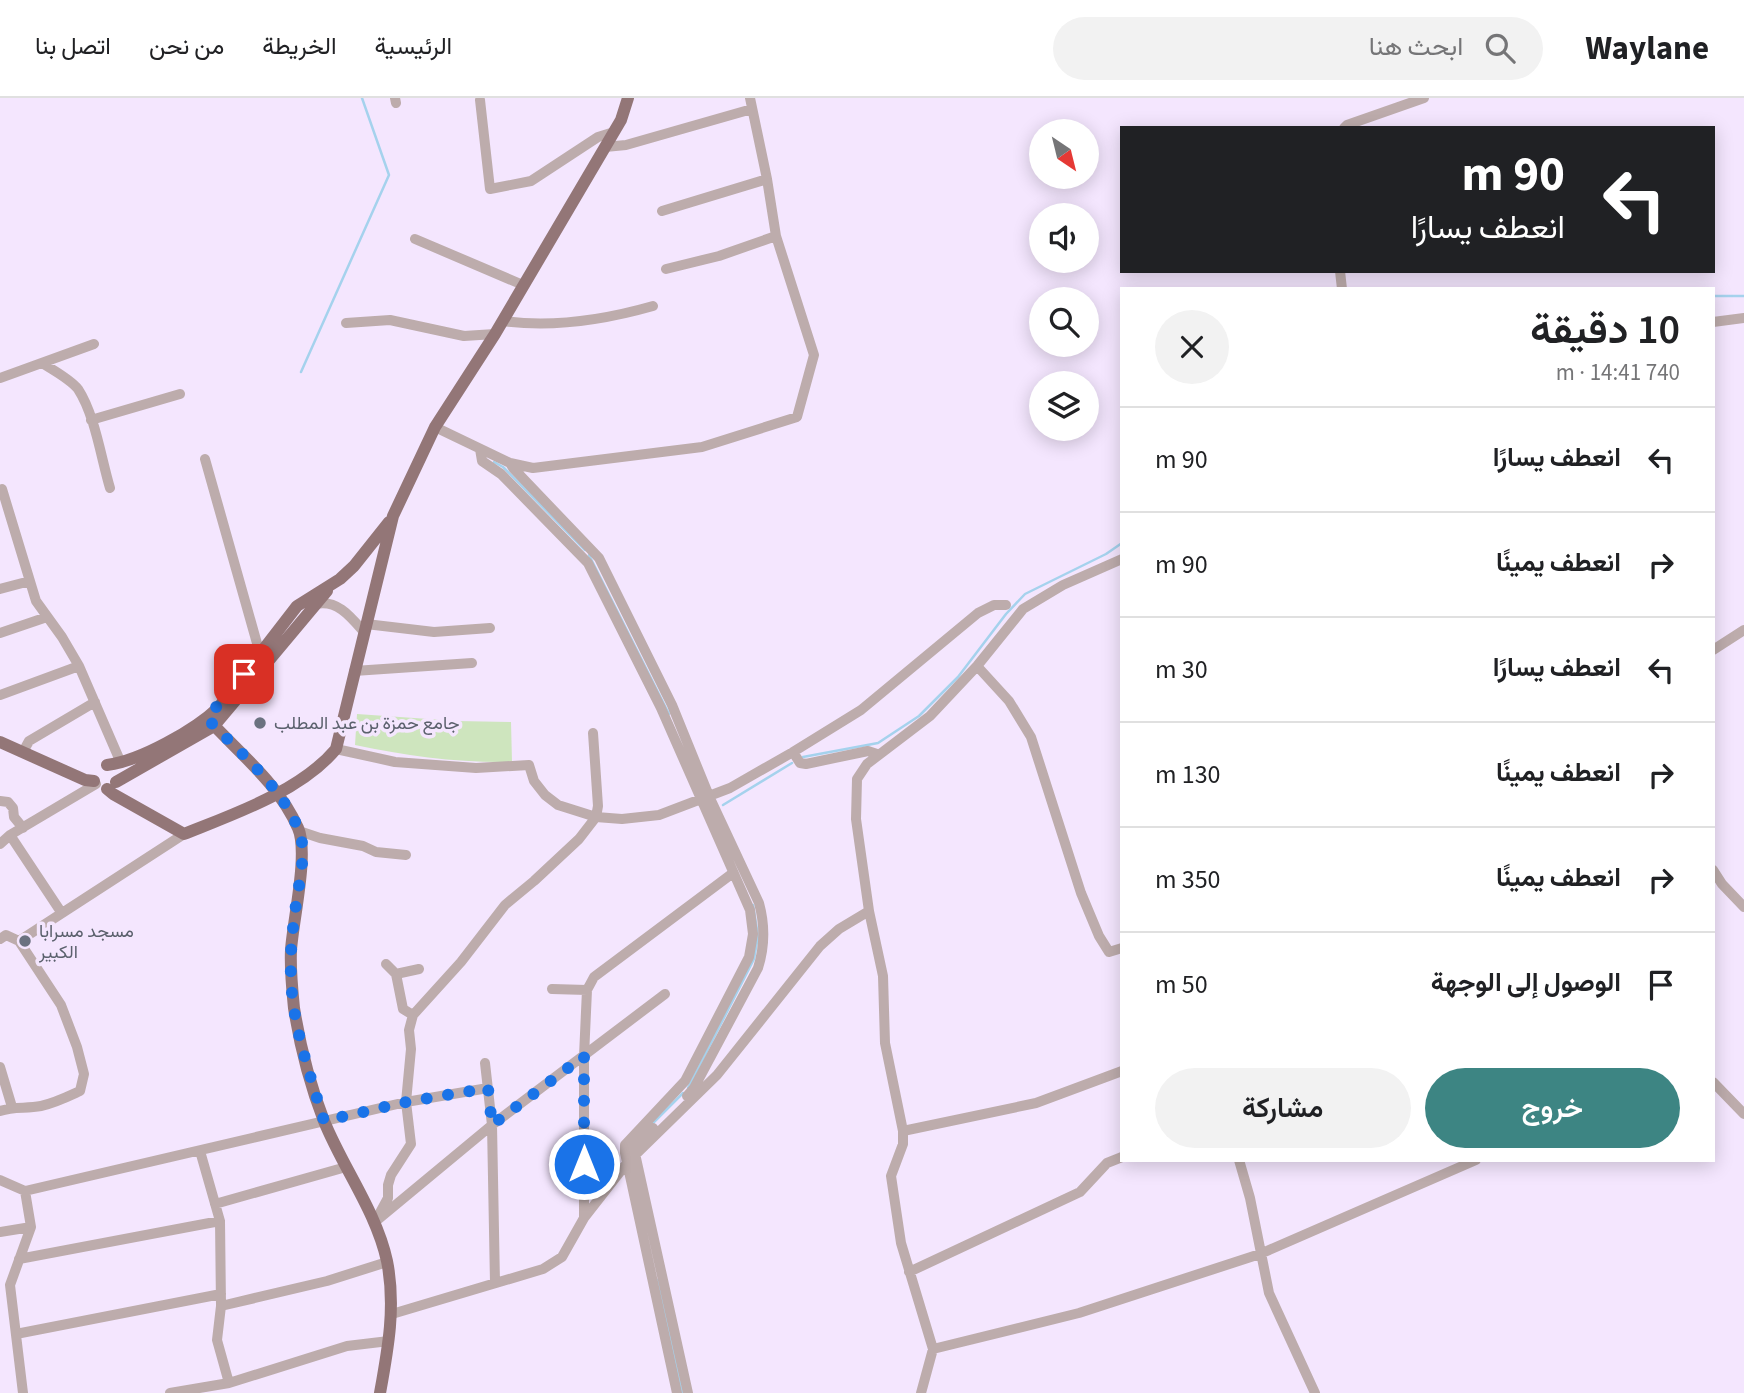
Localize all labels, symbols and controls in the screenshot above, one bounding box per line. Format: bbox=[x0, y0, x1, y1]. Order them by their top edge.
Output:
search box bbox=[1053, 17, 1543, 80]
text: Waylane bbox=[1585, 25, 1709, 72]
text: ابحث هنا bbox=[1369, 28, 1463, 65]
text: اتصل بنا bbox=[35, 29, 111, 64]
text: من نحن bbox=[149, 29, 224, 64]
text: الخريطة bbox=[262, 29, 337, 64]
text: الرئيسية bbox=[375, 29, 452, 64]
icon: search bbox=[1481, 29, 1519, 67]
north arrow bbox=[1029, 119, 1099, 189]
map controls bbox=[1029, 119, 1099, 441]
text: 90 m bbox=[1461, 140, 1565, 210]
icon: left bbox=[1589, 154, 1680, 245]
button: sound bbox=[1029, 203, 1099, 273]
text: انعطف يسارًا bbox=[1411, 205, 1565, 251]
button: search bbox=[1029, 287, 1099, 357]
text: 10 دقيقة bbox=[1530, 300, 1680, 360]
button: close bbox=[1155, 310, 1229, 384]
text: 740 m · 14:41 bbox=[1556, 356, 1680, 389]
button: layers bbox=[1029, 371, 1099, 441]
text: انعطف يسارًا bbox=[1493, 439, 1621, 476]
text: 90 m bbox=[1155, 441, 1208, 478]
icon: left bbox=[1642, 441, 1680, 479]
text: انعطف يمينًا bbox=[1496, 544, 1621, 581]
text: 90 m bbox=[1155, 546, 1208, 583]
icon: right bbox=[1642, 546, 1680, 584]
pin bbox=[214, 644, 274, 704]
text: انعطف يسارًا bbox=[1493, 649, 1621, 686]
text: 30 m bbox=[1155, 651, 1208, 688]
icon: left bbox=[1642, 651, 1680, 689]
icon: arrive bbox=[225, 655, 263, 693]
place label: جامع حمزة بن عبد المطلب bbox=[274, 711, 460, 736]
marker: جامع حمزة بن عبد المطلب bbox=[252, 715, 268, 731]
text: انعطف يمينًا bbox=[1496, 754, 1621, 791]
text: 130 m bbox=[1155, 756, 1221, 793]
icon: right bbox=[1642, 756, 1680, 794]
text: انعطف يمينًا bbox=[1496, 859, 1621, 896]
text: 350 m bbox=[1155, 861, 1221, 898]
icon: right bbox=[1642, 861, 1680, 899]
place label: مسجد مسرابا الكبير bbox=[38, 919, 134, 965]
marker: مسجد مسرابا الكبير bbox=[17, 933, 33, 949]
text: الوصول إلى الوجهة bbox=[1431, 964, 1621, 1001]
text: 50 m bbox=[1155, 966, 1208, 1003]
icon: arrive bbox=[1642, 966, 1680, 1004]
button: مشاركة bbox=[1155, 1068, 1411, 1148]
button: خروج bbox=[1425, 1068, 1680, 1148]
position arrow bbox=[547, 1127, 621, 1201]

